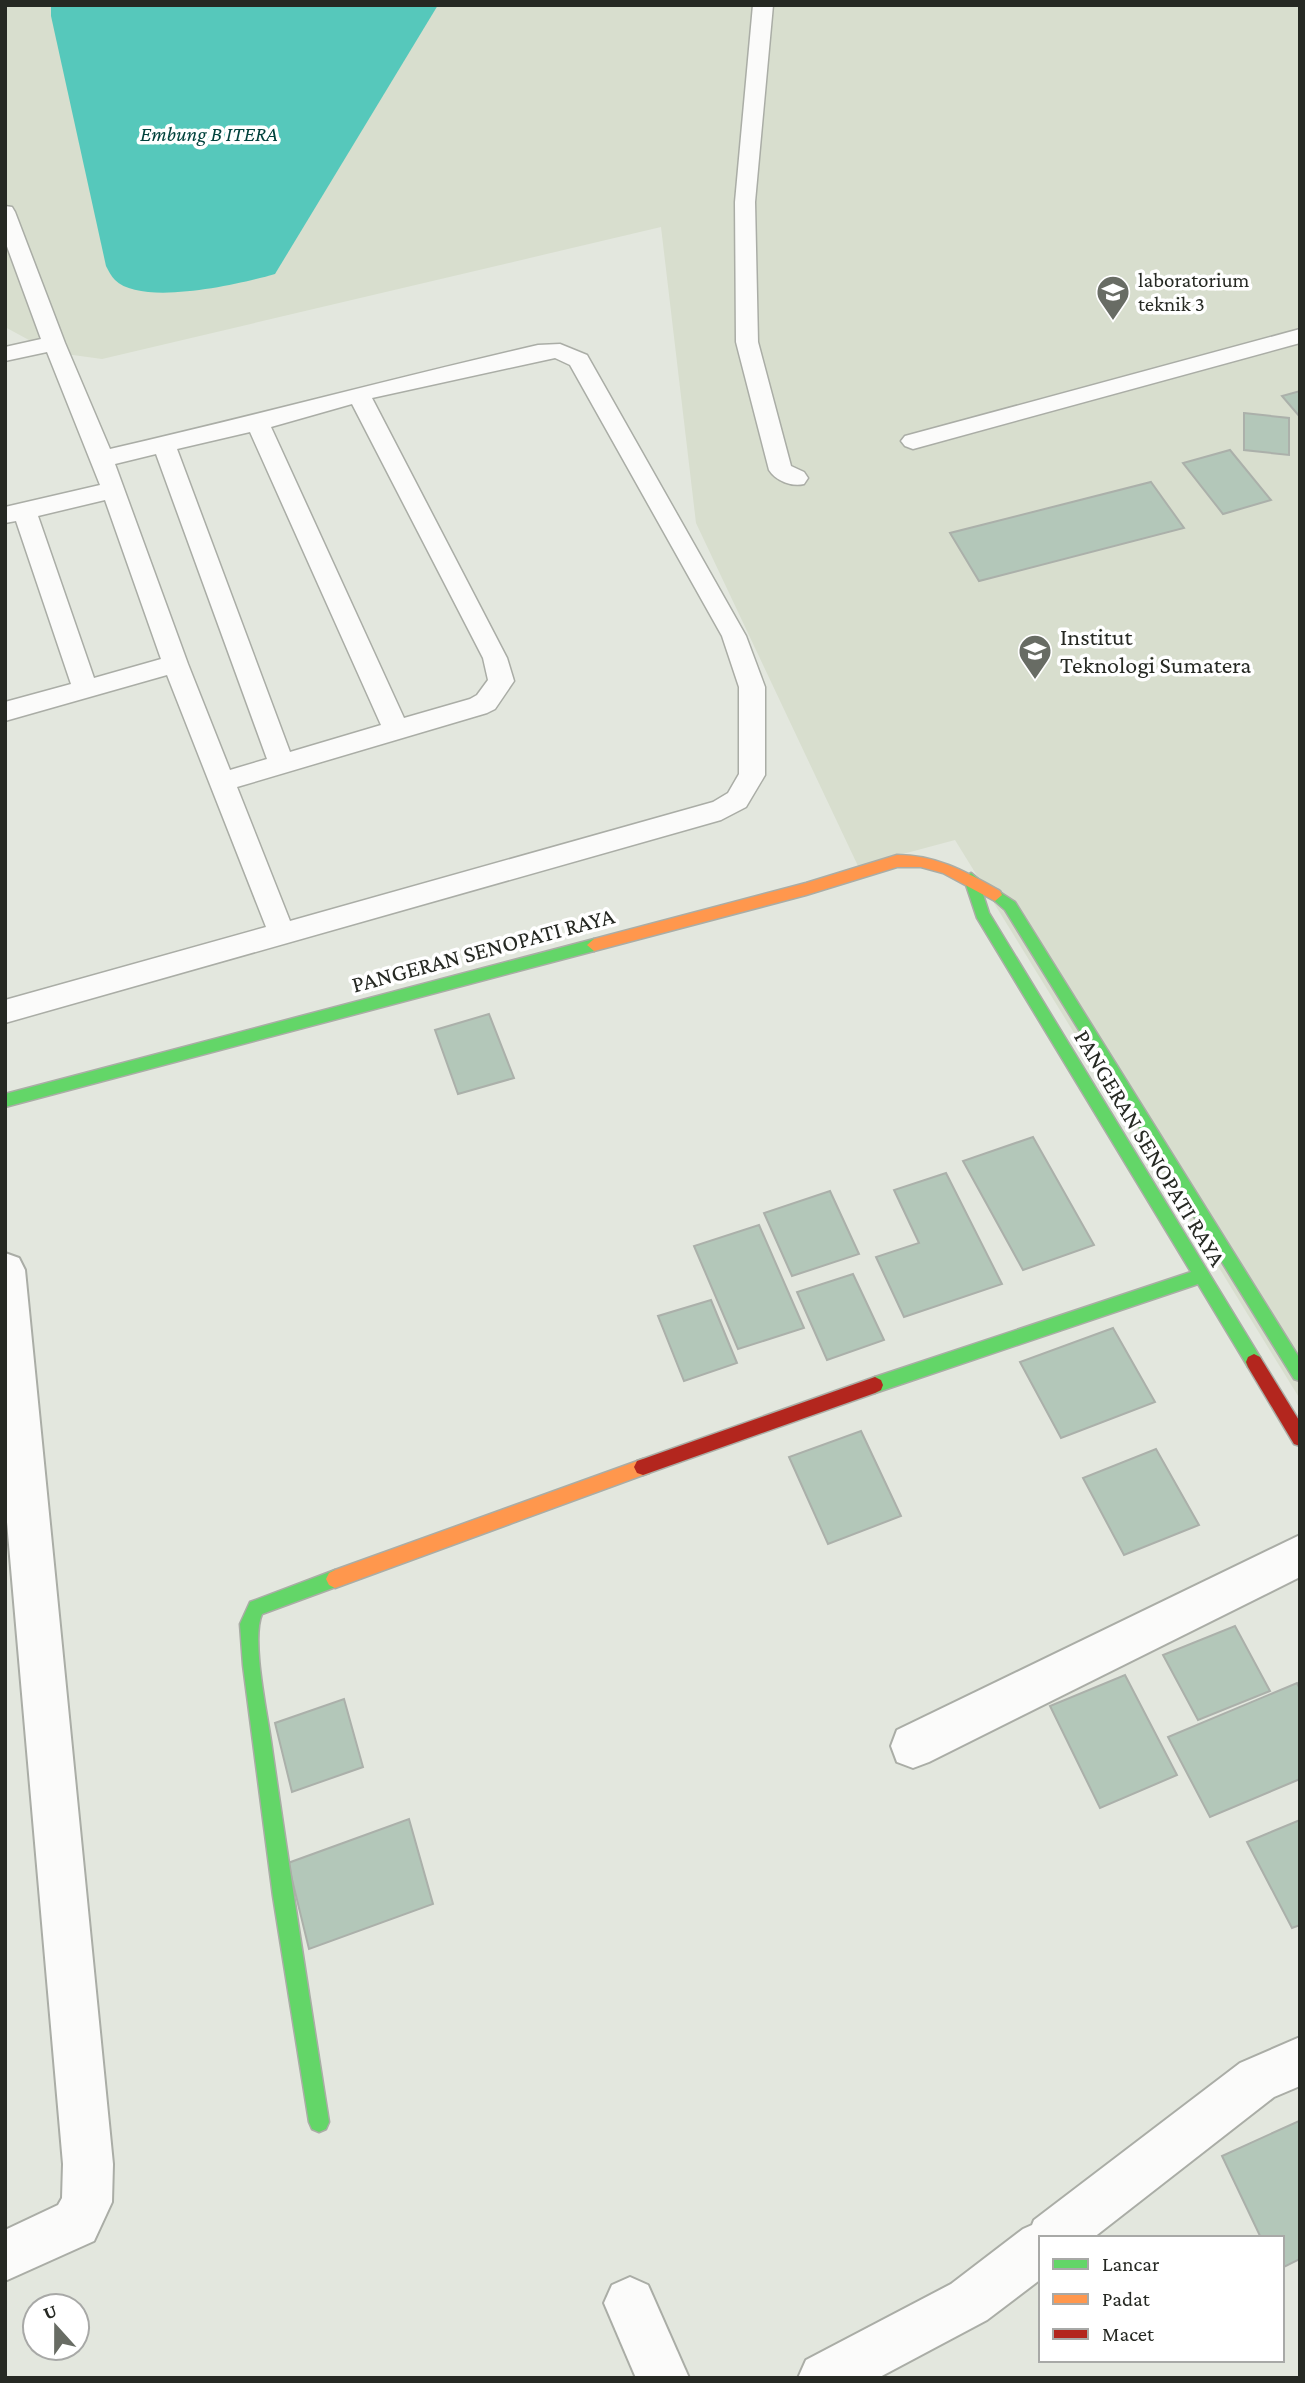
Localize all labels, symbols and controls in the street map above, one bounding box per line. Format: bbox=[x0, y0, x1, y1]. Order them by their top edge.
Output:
water label: Embung B ITERA bbox=[140, 122, 278, 146]
place label: laboratorium teknik 3 bbox=[1138, 268, 1250, 316]
school or university icon: laboratorium teknik 3 bbox=[1094, 273, 1132, 322]
place label: Institut Teknologi Sumatera bbox=[1060, 623, 1251, 678]
school or university icon: Institut Teknologi Sumatera bbox=[1016, 632, 1054, 681]
street label: PANGERAN SENOPATI RAYA bbox=[348, 901, 618, 998]
street label: PANGERAN SENOPATI RAYA bbox=[1069, 1025, 1232, 1271]
legend bbox=[1039, 2236, 1284, 2362]
text: Lancar bbox=[1102, 2252, 1160, 2276]
text: Padat bbox=[1102, 2287, 1151, 2311]
north arrow bbox=[21, 2292, 91, 2362]
text: U bbox=[40, 2299, 60, 2324]
text: Macet bbox=[1102, 2322, 1155, 2346]

